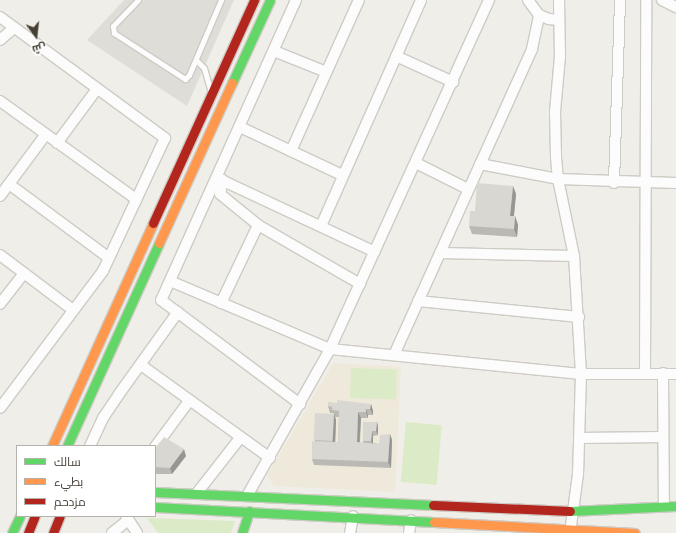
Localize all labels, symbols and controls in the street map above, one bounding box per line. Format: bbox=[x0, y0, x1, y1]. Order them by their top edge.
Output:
north arrow bbox=[16, 16, 56, 56]
text: ش bbox=[30, 39, 48, 56]
legend bbox=[16, 445, 156, 517]
text: سالك bbox=[54, 455, 81, 471]
text: بطيء bbox=[54, 475, 83, 491]
text: مزدحم bbox=[54, 495, 86, 511]

